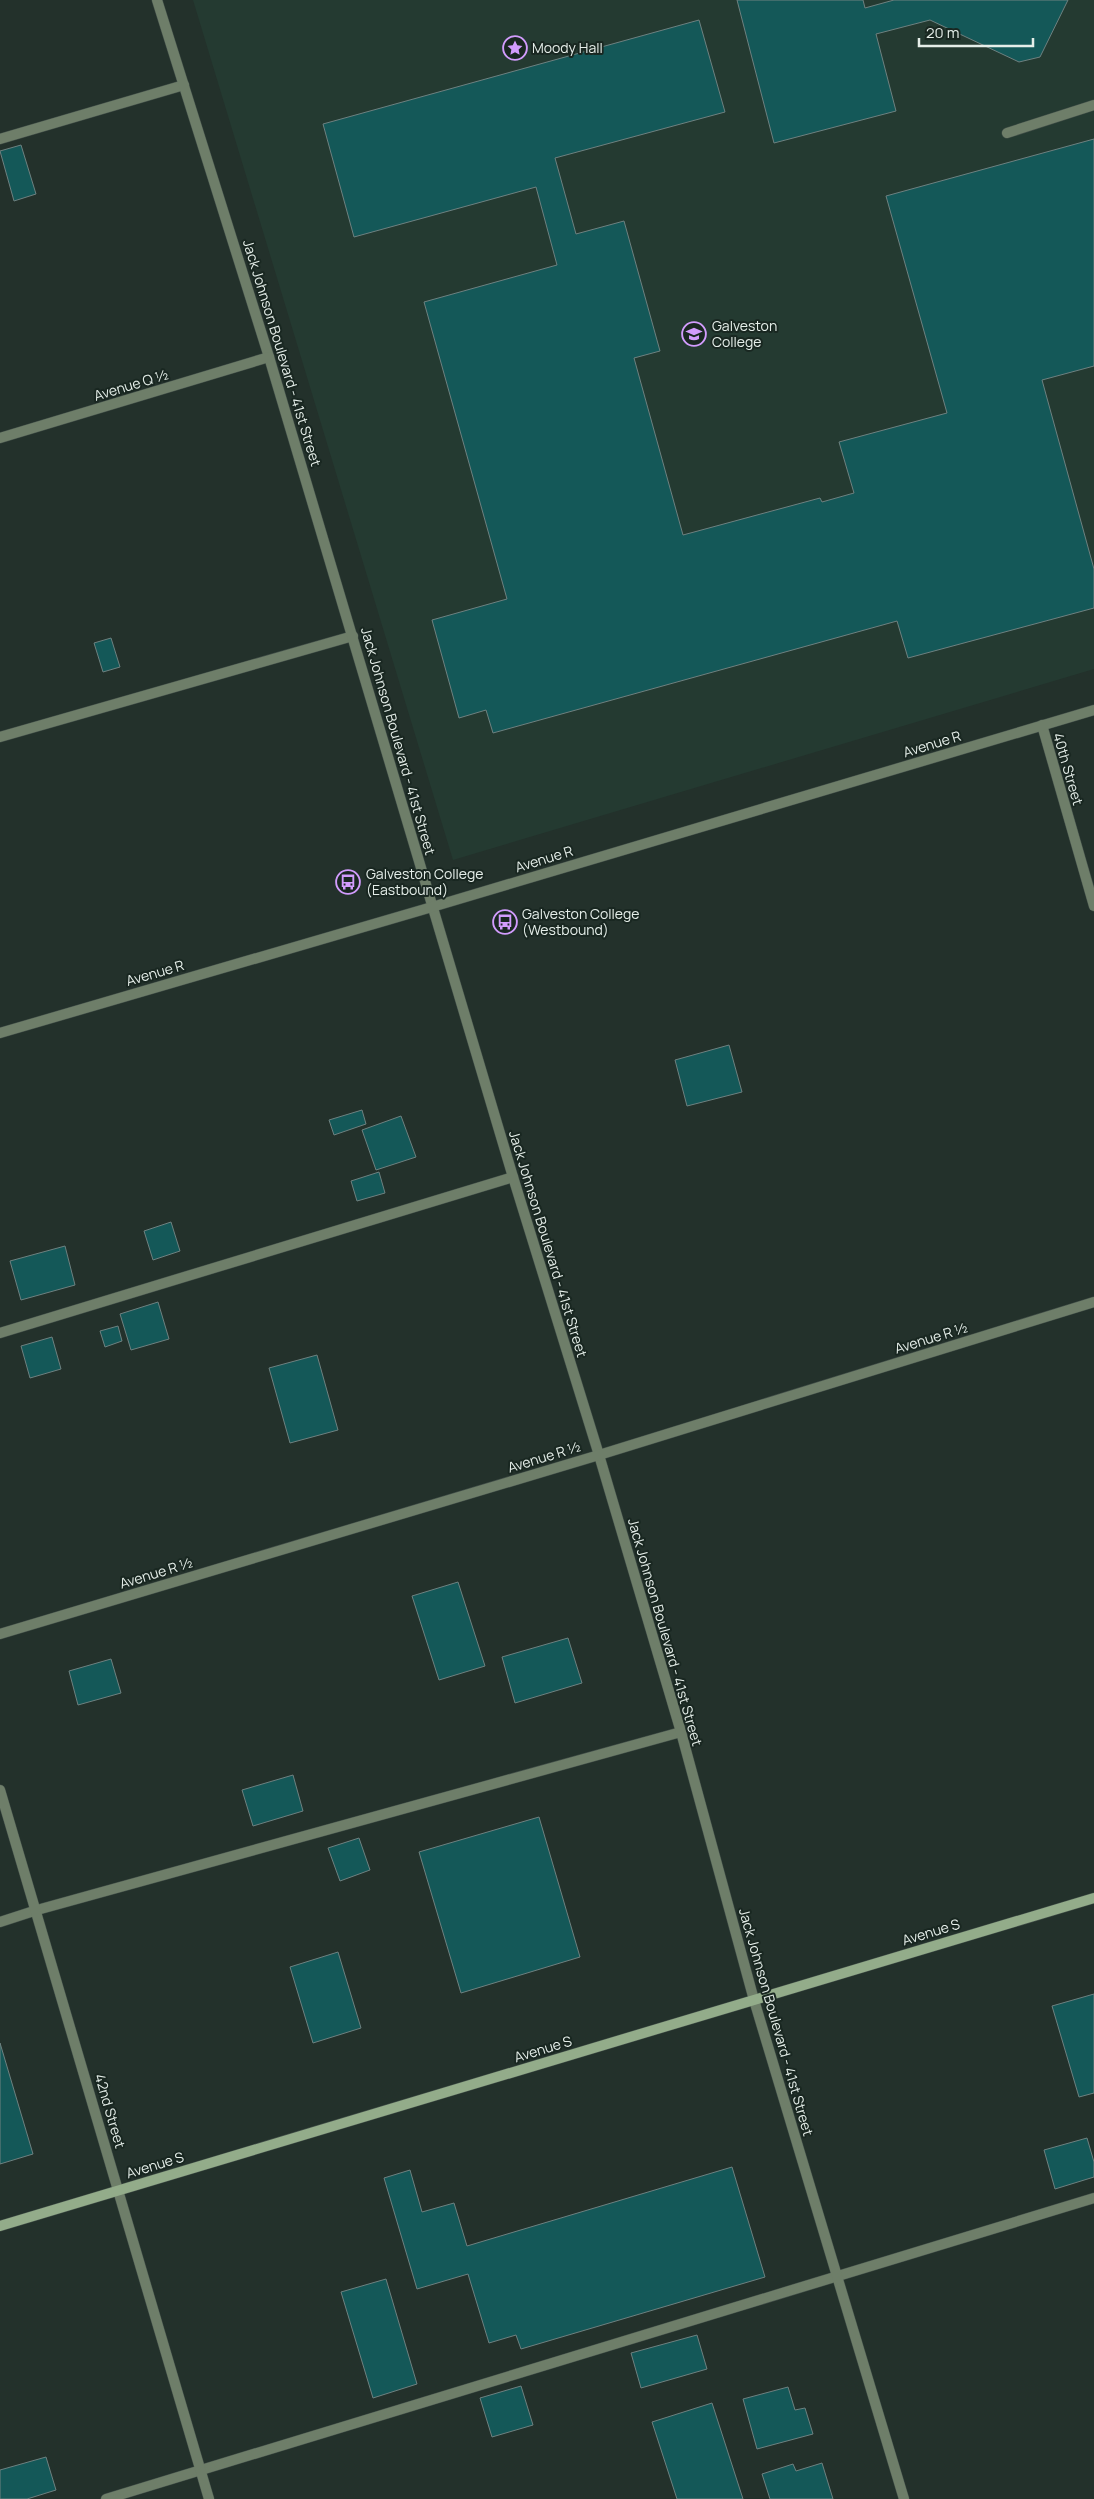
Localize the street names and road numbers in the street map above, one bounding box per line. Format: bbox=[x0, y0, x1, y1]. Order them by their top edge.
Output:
street label: Jack Johnson Boulevard - 41st Street bbox=[239, 237, 326, 469]
street label: Avenue Q ½ bbox=[91, 364, 170, 405]
street label: Jack Johnson Boulevard - 41st Street bbox=[357, 625, 440, 857]
street label: Avenue R bbox=[901, 726, 963, 761]
street label: 40th Street bbox=[1049, 730, 1088, 808]
street label: Avenue R bbox=[513, 841, 575, 876]
street label: Avenue R bbox=[124, 955, 186, 990]
street label: Jack Johnson Boulevard - 41st Street bbox=[505, 1128, 592, 1360]
street label: Avenue R ½ bbox=[892, 1317, 970, 1358]
street label: Avenue R ½ bbox=[505, 1436, 583, 1477]
street label: Jack Johnson Boulevard - 41st Street bbox=[624, 1516, 707, 1748]
street label: Avenue R ½ bbox=[117, 1552, 195, 1593]
street label: Jack Johnson Boulevard - 41st Street bbox=[735, 1906, 818, 2138]
street label: Avenue S bbox=[900, 1914, 962, 1949]
street label: Avenue S bbox=[512, 2031, 574, 2066]
street label: 42nd Street bbox=[91, 2071, 130, 2151]
street label: Avenue S bbox=[124, 2147, 186, 2182]

